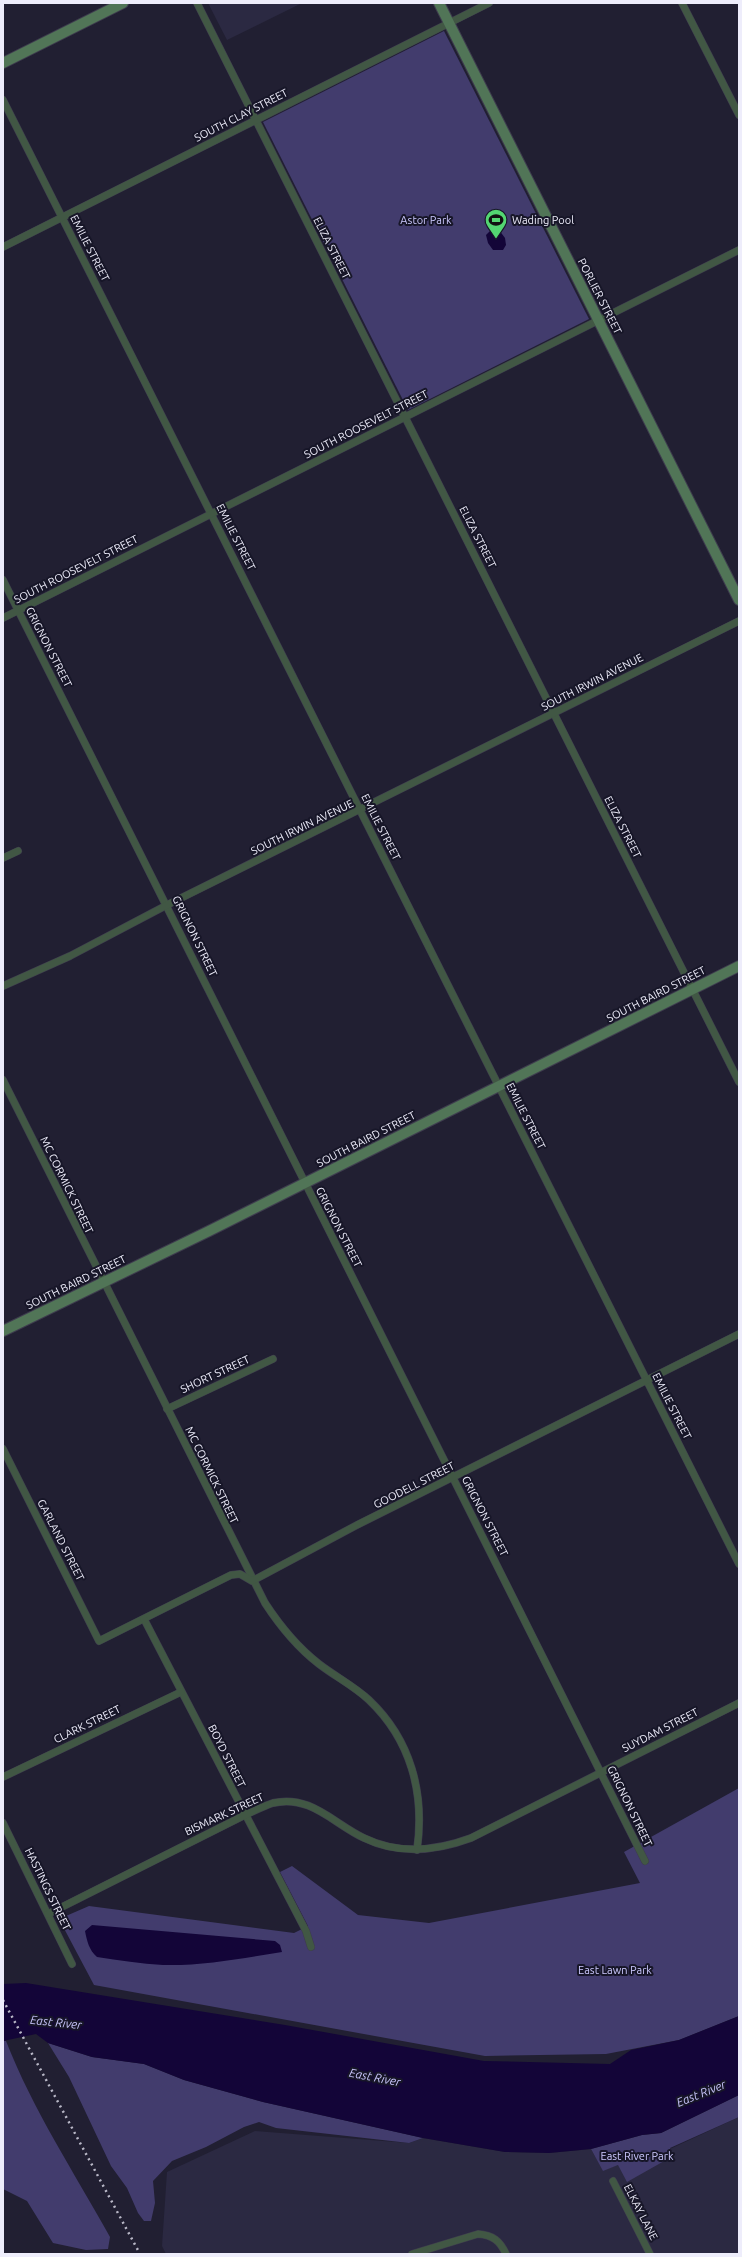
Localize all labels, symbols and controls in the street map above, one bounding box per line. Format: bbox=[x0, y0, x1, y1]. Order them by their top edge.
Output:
street label: SOUTH CLAY STREET bbox=[192, 86, 290, 144]
sports icon: Wading Pool bbox=[483, 207, 509, 240]
street label: EMILIE STREET bbox=[68, 213, 112, 283]
park label: Astor Park bbox=[400, 214, 452, 226]
place label: Wading Pool bbox=[512, 214, 574, 226]
street label: ELIZA STREET bbox=[311, 215, 353, 281]
street label: PORLIER STREET bbox=[576, 256, 624, 336]
street label: SOUTH ROOSEVELT STREET bbox=[302, 387, 430, 461]
street label: EMILIE STREET bbox=[214, 502, 258, 572]
street label: ELIZA STREET bbox=[457, 504, 499, 570]
street label: SOUTH ROOSEVELT STREET bbox=[12, 532, 140, 606]
street label: GRIGNON STREET bbox=[24, 605, 74, 689]
street label: SOUTH IRWIN AVENUE bbox=[539, 651, 645, 713]
street label: EMILIE STREET bbox=[359, 792, 403, 862]
street label: ELIZA STREET bbox=[602, 794, 644, 860]
street label: SOUTH IRWIN AVENUE bbox=[249, 797, 355, 857]
street label: GRIGNON STREET bbox=[170, 894, 220, 978]
street label: SOUTH BAIRD STREET bbox=[605, 964, 707, 1024]
street label: EMILIE STREET bbox=[504, 1081, 548, 1151]
street label: SOUTH BAIRD STREET bbox=[315, 1109, 417, 1169]
street label: MC CORMICK STREET bbox=[38, 1135, 96, 1235]
street label: GRIGNON STREET bbox=[314, 1185, 364, 1269]
street label: SOUTH BAIRD STREET bbox=[24, 1253, 128, 1311]
street label: SHORT STREET bbox=[179, 1353, 251, 1395]
street label: EMILIE STREET bbox=[650, 1371, 694, 1441]
street label: MC CORMICK STREET bbox=[183, 1425, 241, 1525]
street label: GOODELL STREET bbox=[372, 1459, 456, 1511]
street label: GRIGNON STREET bbox=[460, 1474, 510, 1558]
street label: GARLAND STREET bbox=[35, 1497, 87, 1583]
street label: CLARK STREET bbox=[52, 1703, 122, 1745]
street label: SUYDAM STREET bbox=[620, 1706, 700, 1754]
street label: BOYD STREET bbox=[206, 1723, 248, 1789]
street label: GRIGNON STREET bbox=[605, 1764, 655, 1848]
street label: BISMARK STREET bbox=[183, 1790, 265, 1838]
street label: HASTINGS STREET bbox=[23, 1846, 73, 1932]
park label: East Lawn Park bbox=[578, 1964, 652, 1976]
water label: East River bbox=[29, 2013, 83, 2031]
water label: East River bbox=[348, 2066, 402, 2088]
water label: East River bbox=[674, 2077, 728, 2109]
park label: East River Park bbox=[601, 2150, 674, 2162]
street label: ELKAY LANE bbox=[622, 2182, 660, 2242]

